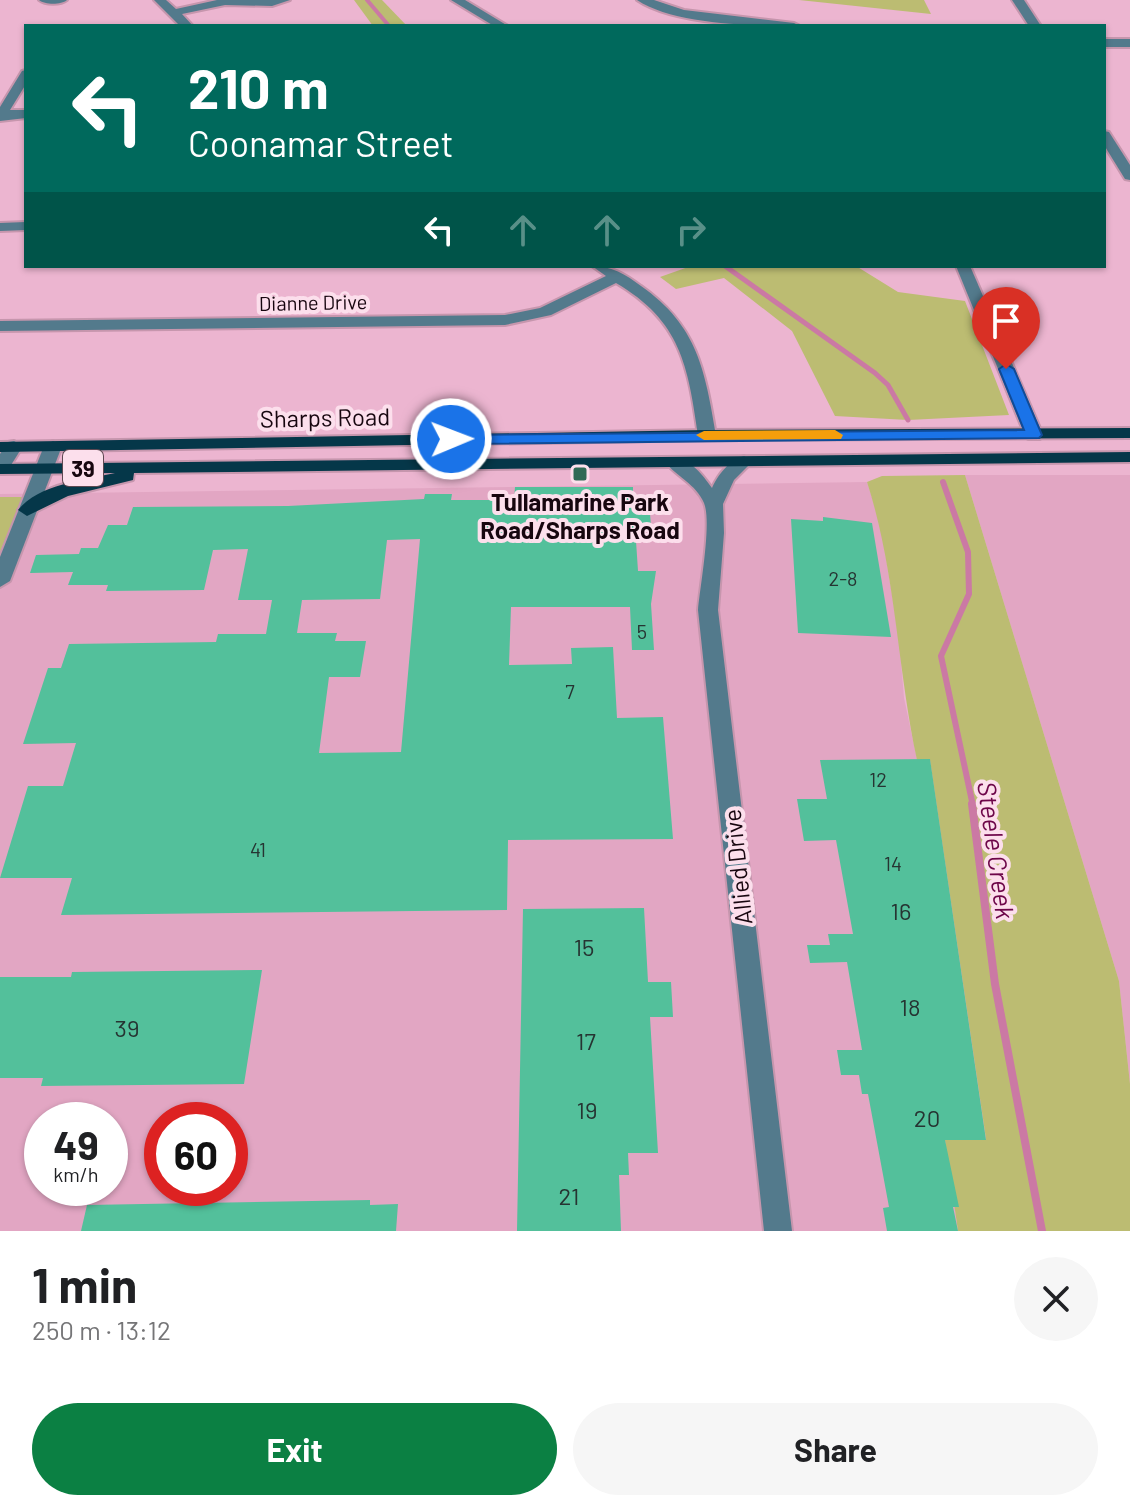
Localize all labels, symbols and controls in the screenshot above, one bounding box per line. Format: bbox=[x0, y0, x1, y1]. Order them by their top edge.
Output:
text: 210 m bbox=[188, 53, 329, 120]
icon: left bbox=[56, 56, 160, 160]
text: Coonamar Street bbox=[188, 121, 454, 164]
icon: left bbox=[417, 208, 461, 252]
icon: ahead bbox=[501, 208, 545, 252]
icon: ahead bbox=[585, 208, 629, 252]
icon: right bbox=[669, 208, 713, 252]
pin bbox=[972, 287, 1040, 369]
street label: Dianne Drive bbox=[259, 289, 367, 315]
icon: arrive bbox=[984, 299, 1028, 343]
position arrow bbox=[409, 397, 493, 481]
street label: Sharps Road bbox=[259, 401, 391, 433]
road number: 39 bbox=[63, 450, 103, 486]
marker: Tullamarine Park Road/Sharps Road bbox=[571, 465, 589, 483]
place label: Tullamarine Park Road/Sharps Road bbox=[480, 487, 680, 544]
house number: 2-8 bbox=[828, 566, 858, 590]
house number: 5 bbox=[637, 619, 647, 643]
house number: 7 bbox=[565, 679, 575, 703]
house number: 12 bbox=[869, 767, 887, 791]
water label: Steele Creek bbox=[972, 779, 1022, 921]
street label: Allied Drive bbox=[717, 808, 757, 926]
house number: 41 bbox=[250, 837, 266, 861]
house number: 14 bbox=[884, 851, 902, 875]
house number: 16 bbox=[891, 896, 911, 925]
house number: 15 bbox=[574, 932, 594, 961]
house number: 18 bbox=[900, 992, 920, 1021]
house number: 39 bbox=[115, 1013, 139, 1042]
house number: 17 bbox=[576, 1026, 596, 1055]
house number: 19 bbox=[577, 1095, 597, 1124]
speed limit sign: 60 bbox=[144, 1102, 248, 1206]
house number: 20 bbox=[914, 1103, 940, 1132]
text: 49 bbox=[53, 1120, 99, 1168]
text: km/h bbox=[53, 1162, 99, 1186]
house number: 21 bbox=[559, 1181, 579, 1210]
text: 1 min bbox=[32, 1255, 137, 1313]
button: close bbox=[1014, 1257, 1098, 1341]
text: 250 m · 13:12 bbox=[32, 1314, 171, 1345]
button: Exit bbox=[32, 1403, 557, 1495]
button: Share bbox=[573, 1403, 1098, 1495]

